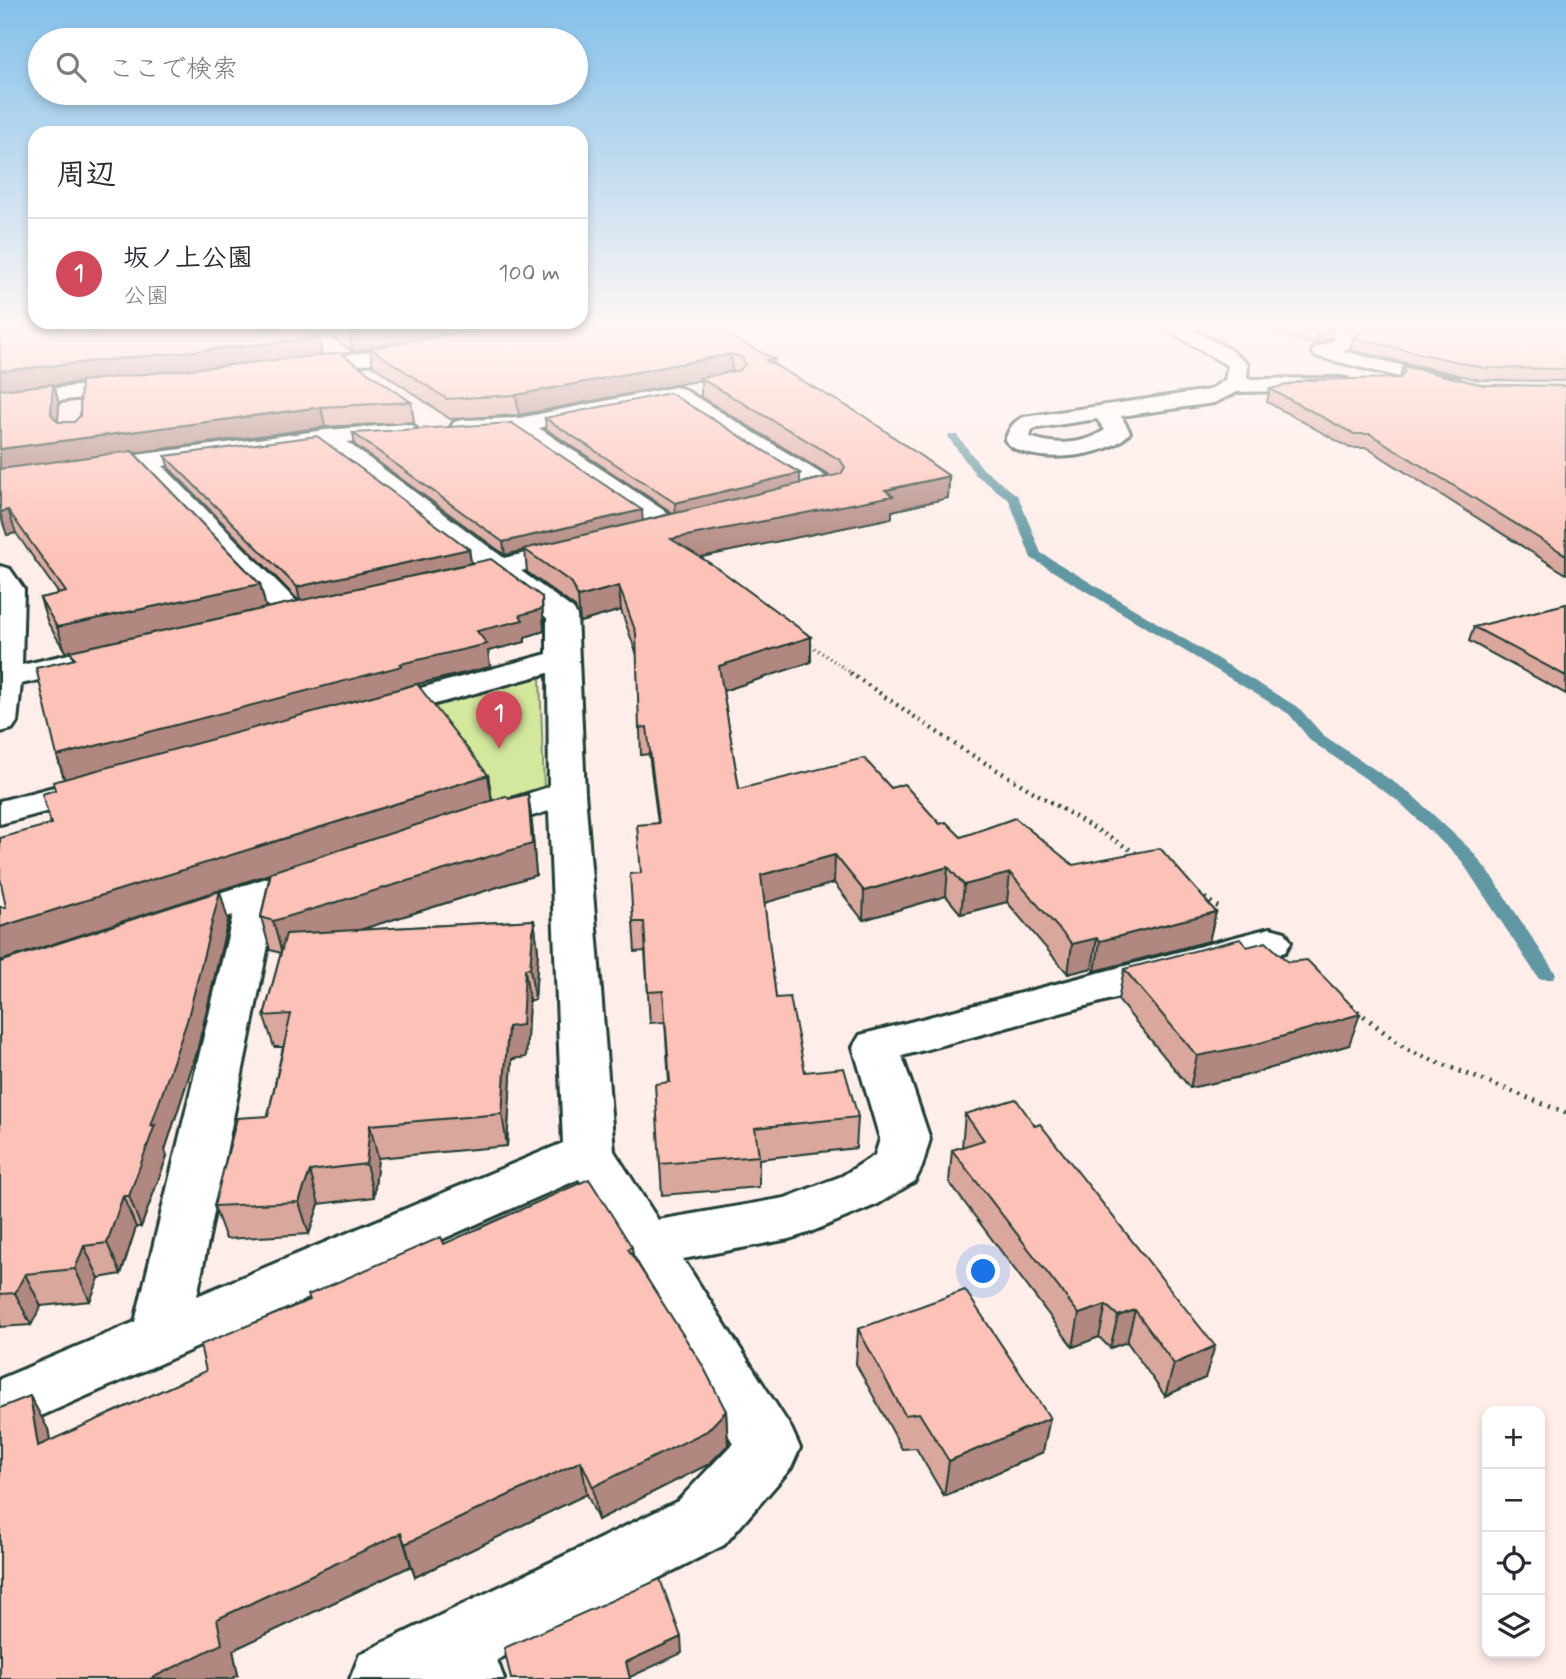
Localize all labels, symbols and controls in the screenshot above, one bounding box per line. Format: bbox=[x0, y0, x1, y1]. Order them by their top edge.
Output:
search box bbox=[28, 28, 588, 105]
icon: search bbox=[52, 48, 90, 86]
text: ここで検索 bbox=[108, 53, 238, 87]
text: 周辺 bbox=[56, 156, 116, 195]
text: 坂ノ上公園 bbox=[123, 242, 253, 276]
text: 1 bbox=[74, 259, 84, 289]
text: 100 m bbox=[498, 259, 560, 289]
text: 公園 bbox=[123, 282, 169, 312]
pin: 1 bbox=[476, 691, 522, 749]
your location bbox=[966, 1254, 1000, 1288]
map controls bbox=[1482, 1406, 1545, 1658]
button: + bbox=[1482, 1406, 1545, 1469]
button: − bbox=[1482, 1469, 1545, 1532]
button: locate bbox=[1482, 1532, 1545, 1595]
button: layers bbox=[1482, 1595, 1545, 1658]

